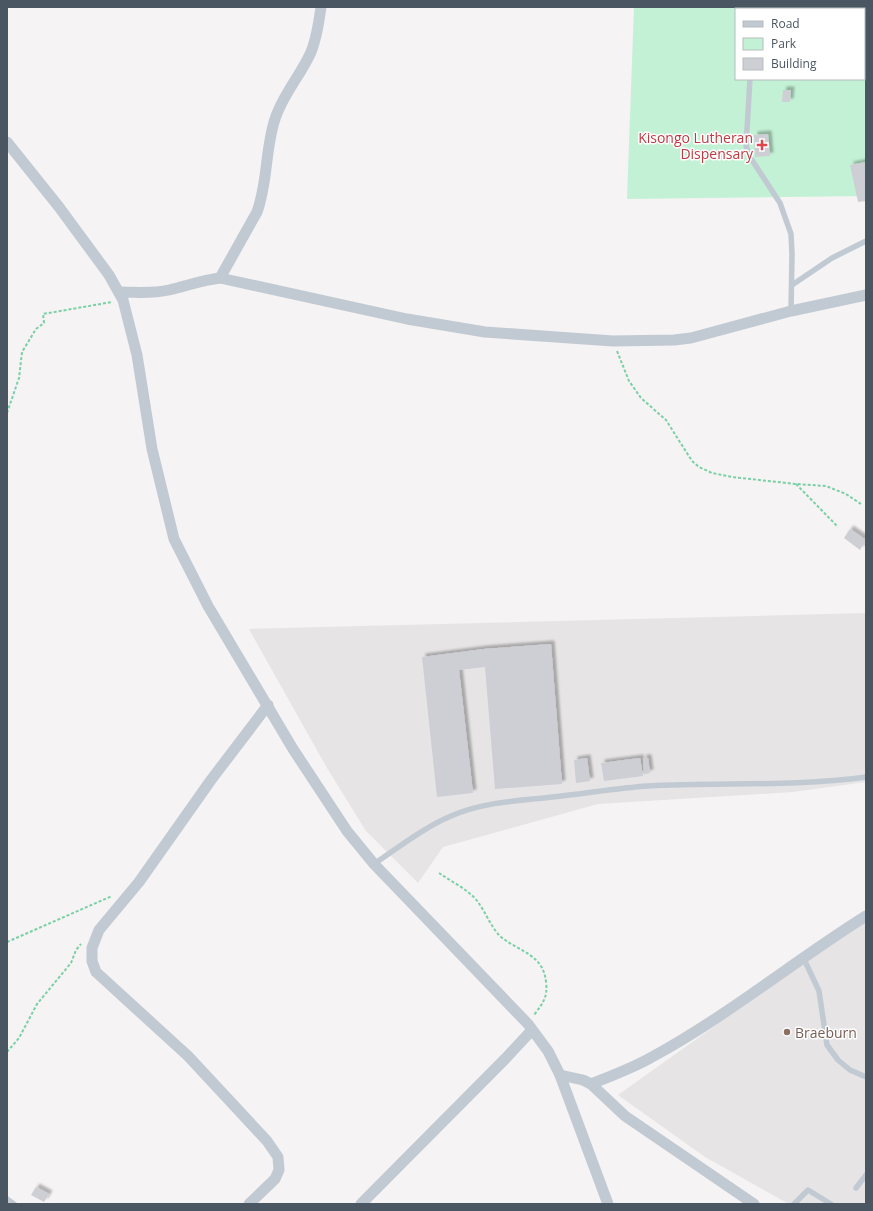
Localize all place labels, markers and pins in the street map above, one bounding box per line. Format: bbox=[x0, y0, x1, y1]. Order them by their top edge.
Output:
place label: Kisongo Lutheran Dispensary bbox=[638, 128, 754, 163]
marker: Kisongo Lutheran Dispensary bbox=[756, 139, 768, 151]
place label: Braeburn bbox=[795, 1023, 857, 1042]
marker: Braeburn bbox=[782, 1027, 792, 1037]

